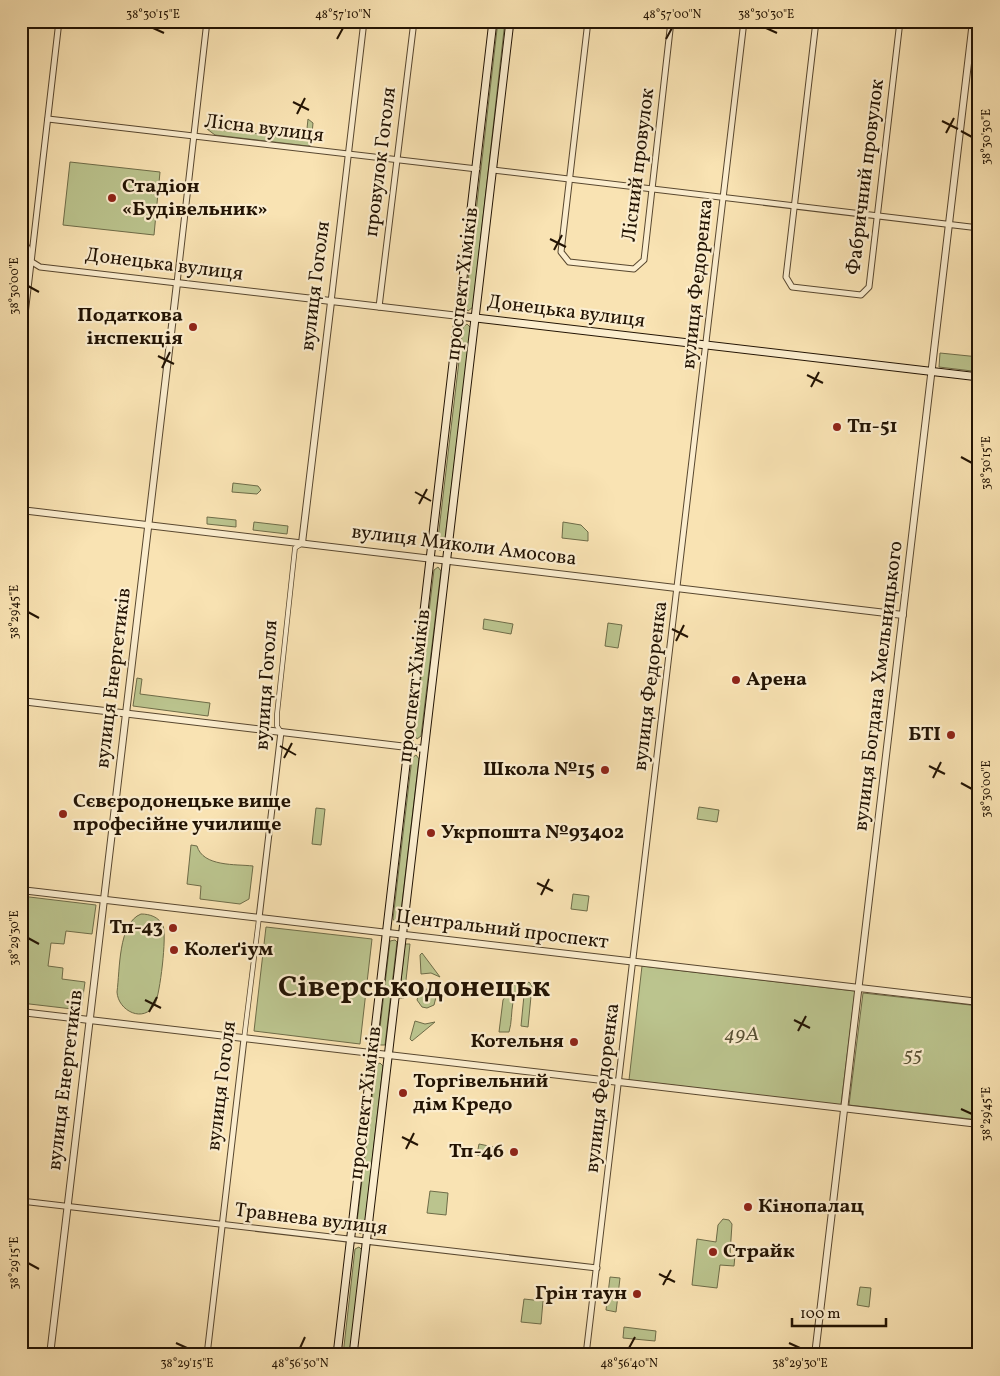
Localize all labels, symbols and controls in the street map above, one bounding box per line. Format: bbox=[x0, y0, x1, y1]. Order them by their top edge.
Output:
text: 38°30'15"E bbox=[126, 7, 180, 23]
text: 48°57'10"N bbox=[315, 7, 371, 23]
text: 48°57'00"N bbox=[643, 7, 701, 23]
text: 38°30'30"E bbox=[738, 7, 794, 23]
street label: Фабричний провулок bbox=[840, 77, 892, 277]
street label: провулок Гоголя bbox=[358, 86, 404, 238]
street label: Лісний провулок bbox=[616, 86, 662, 243]
street label: Лісна вулиця bbox=[203, 108, 325, 150]
text: 38°30'30"E bbox=[979, 109, 995, 165]
place label: Стадіон «Будівельник» bbox=[122, 173, 268, 224]
marker: Стадіон «Будівельник» bbox=[106, 192, 118, 204]
street label: вулиця Федоренка bbox=[675, 198, 721, 370]
street label: проспект Хіміків bbox=[440, 206, 486, 362]
street label: вулиця Гоголя bbox=[294, 220, 338, 352]
street label: Донецька вулиця bbox=[83, 241, 245, 289]
text: 38°30'00"E bbox=[7, 257, 23, 315]
street label: Донецька вулиця bbox=[485, 288, 647, 336]
place label: Податкова інспекція bbox=[77, 302, 183, 353]
marker: Податкова інспекція bbox=[187, 321, 199, 333]
place label: Тп-51 bbox=[847, 413, 898, 441]
marker: Тп-51 bbox=[831, 421, 843, 433]
text: 38°30'15"E bbox=[979, 436, 995, 490]
street label: вулиця Миколи Амосова bbox=[350, 518, 578, 574]
street label: вулиця Богдана Хмельницького bbox=[847, 539, 911, 833]
text: 38°29'45"E bbox=[7, 585, 23, 639]
street label: вулиця Енергетиків bbox=[89, 586, 139, 770]
street label: вулиця Федоренка bbox=[627, 600, 675, 772]
street label: проспект Хіміків bbox=[392, 608, 438, 764]
street label: вулиця Гоголя bbox=[248, 619, 286, 751]
place label: Арена bbox=[746, 666, 807, 694]
marker: Арена bbox=[730, 674, 742, 686]
place label: БТІ bbox=[908, 721, 941, 749]
marker: БТІ bbox=[945, 729, 957, 741]
place label: Школа №15 bbox=[483, 756, 595, 784]
text: 38°30'00"E bbox=[979, 760, 995, 818]
marker: Школа №15 bbox=[599, 764, 611, 776]
place label: Сєвєродонецьке вище професійне училище bbox=[73, 788, 291, 839]
marker: Сєвєродонецьке вище професійне училище bbox=[57, 808, 69, 820]
place label: Укрпошта №93402 bbox=[441, 819, 624, 847]
marker: Укрпошта №93402 bbox=[425, 827, 437, 839]
street label: Центральний проспект bbox=[394, 903, 610, 957]
text: 38°29'30"E bbox=[7, 910, 23, 966]
place label: Тп-43 bbox=[109, 914, 163, 942]
marker: Тп-43 bbox=[167, 922, 179, 934]
place label: Колеґіум bbox=[184, 936, 273, 964]
marker: Колеґіум bbox=[168, 944, 180, 956]
district label: Сіверськодонецьк bbox=[278, 967, 550, 1009]
street label: вулиця Енергетиків bbox=[41, 988, 91, 1172]
street label: вулиця Федоренка bbox=[579, 1002, 627, 1174]
street label: вулиця Гоголя bbox=[200, 1020, 244, 1152]
park label: 49А bbox=[725, 1021, 760, 1049]
street label: проспект Хіміків bbox=[343, 1025, 389, 1181]
place label: Котельня bbox=[470, 1028, 564, 1056]
marker: Котельня bbox=[568, 1036, 580, 1048]
park label: 55 bbox=[903, 1042, 922, 1070]
place label: Торгівельний дім Кредо bbox=[413, 1068, 548, 1119]
marker: Торгівельний дім Кредо bbox=[397, 1087, 409, 1099]
text: 38°29'45"E bbox=[979, 1087, 995, 1141]
place label: Тп-46 bbox=[449, 1138, 504, 1166]
marker: Тп-46 bbox=[508, 1146, 520, 1158]
place label: Кінопалац bbox=[758, 1193, 864, 1221]
street label: Травнева вулиця bbox=[233, 1197, 389, 1243]
marker: Кінопалац bbox=[742, 1201, 754, 1213]
text: 38°29'15"E bbox=[7, 1236, 23, 1290]
place label: Страйк bbox=[723, 1238, 795, 1266]
marker: Страйк bbox=[707, 1246, 719, 1258]
place label: Грін таун bbox=[535, 1280, 627, 1308]
marker: Грін таун bbox=[631, 1288, 643, 1300]
scale bar bbox=[792, 1296, 886, 1328]
text: 100 m bbox=[800, 1304, 840, 1325]
text: 38°29'15"E bbox=[160, 1356, 214, 1372]
text: 48°56'50"N bbox=[271, 1356, 329, 1372]
text: 48°56'40"N bbox=[600, 1356, 658, 1372]
text: 38°29'30"E bbox=[772, 1356, 828, 1372]

